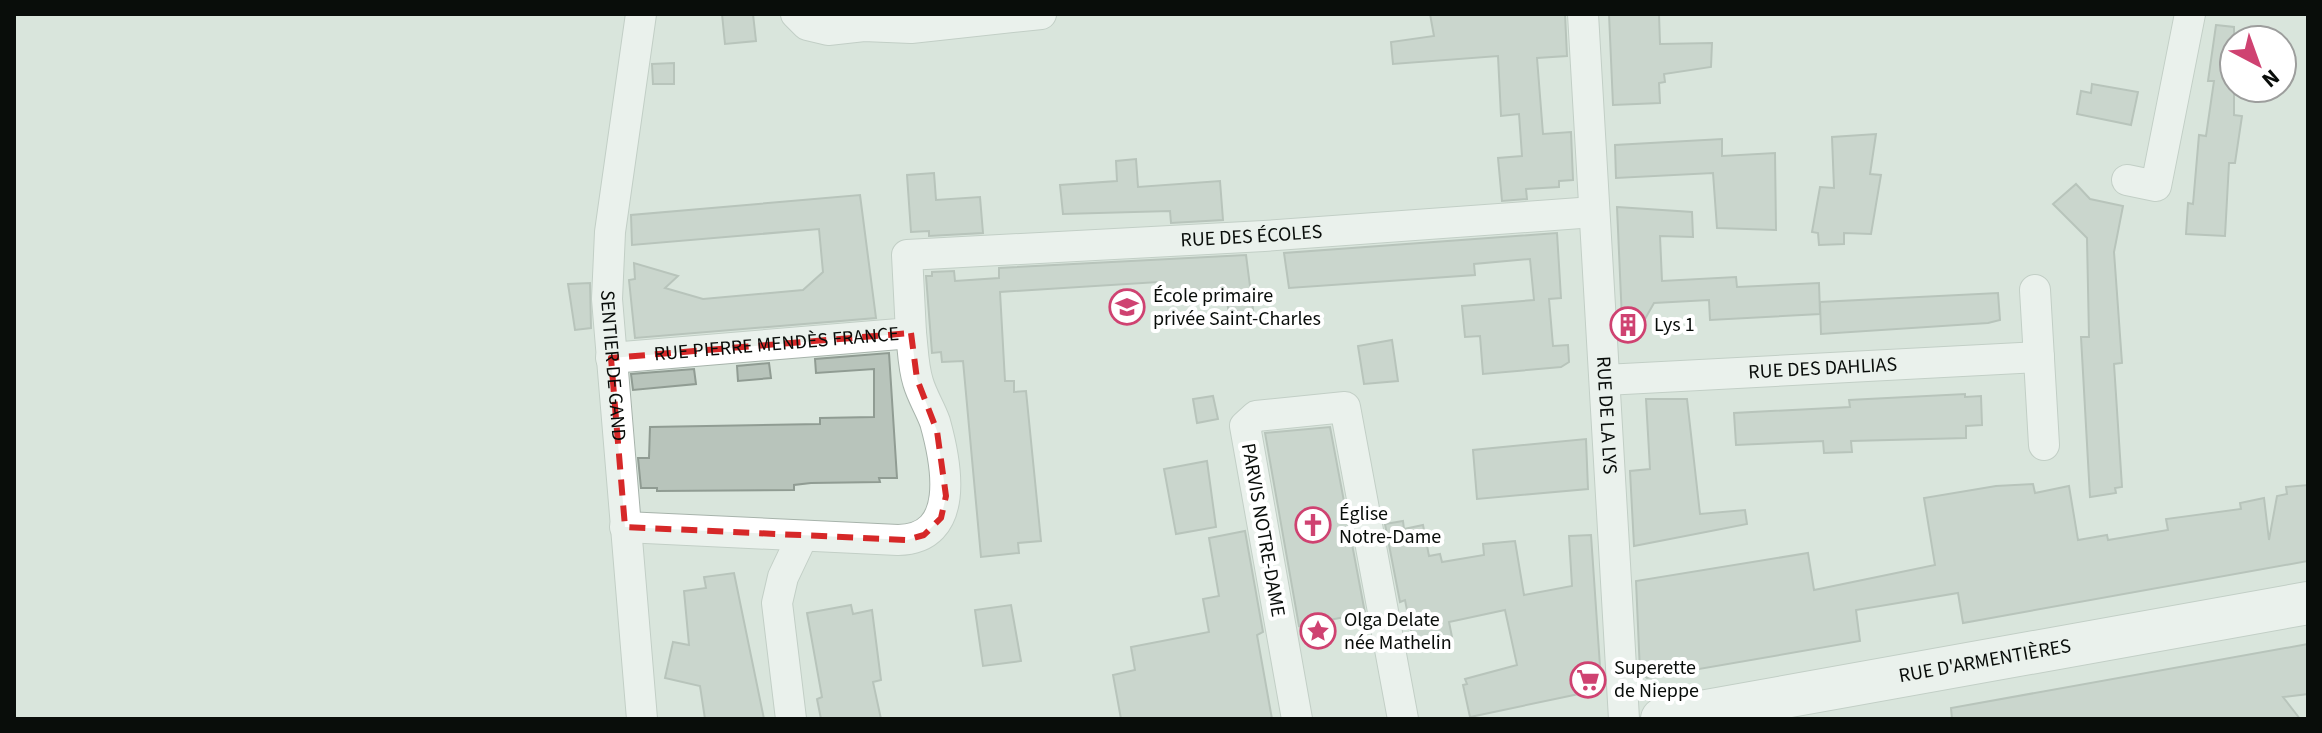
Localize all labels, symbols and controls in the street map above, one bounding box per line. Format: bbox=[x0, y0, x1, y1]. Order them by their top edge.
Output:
north arrow bbox=[2218, 24, 2298, 104]
text: N bbox=[2254, 61, 2286, 95]
street label: RUE DES ÉCOLES bbox=[1180, 218, 1323, 254]
place label: École primaire privée Saint-Charles bbox=[1153, 282, 1321, 333]
school or university icon: École primaire privée Saint-Charles bbox=[1108, 288, 1146, 326]
street label: SENTIER DE GAND bbox=[593, 289, 633, 442]
building icon: Lys 1 bbox=[1609, 306, 1647, 344]
place label: Lys 1 bbox=[1654, 311, 1695, 339]
street label: RUE PIERRE MENDÈS FRANCE bbox=[653, 320, 900, 368]
street label: RUE DES DAHLIAS bbox=[1748, 351, 1898, 386]
street label: RUE DE LA LYS bbox=[1589, 355, 1624, 475]
street label: PARVIS NOTRE-DAME bbox=[1234, 441, 1292, 619]
place label: Église Notre-Dame bbox=[1339, 500, 1441, 551]
church icon: Église Notre-Dame bbox=[1294, 506, 1332, 544]
place label: Olga Delate née Mathelin bbox=[1344, 606, 1452, 657]
place icon: Olga Delate née Mathelin bbox=[1299, 612, 1337, 650]
street label: RUE D'ARMENTIÈRES bbox=[1896, 632, 2073, 690]
place label: Superette de Nieppe bbox=[1614, 654, 1699, 705]
supermarket icon: Superette de Nieppe bbox=[1569, 661, 1607, 699]

